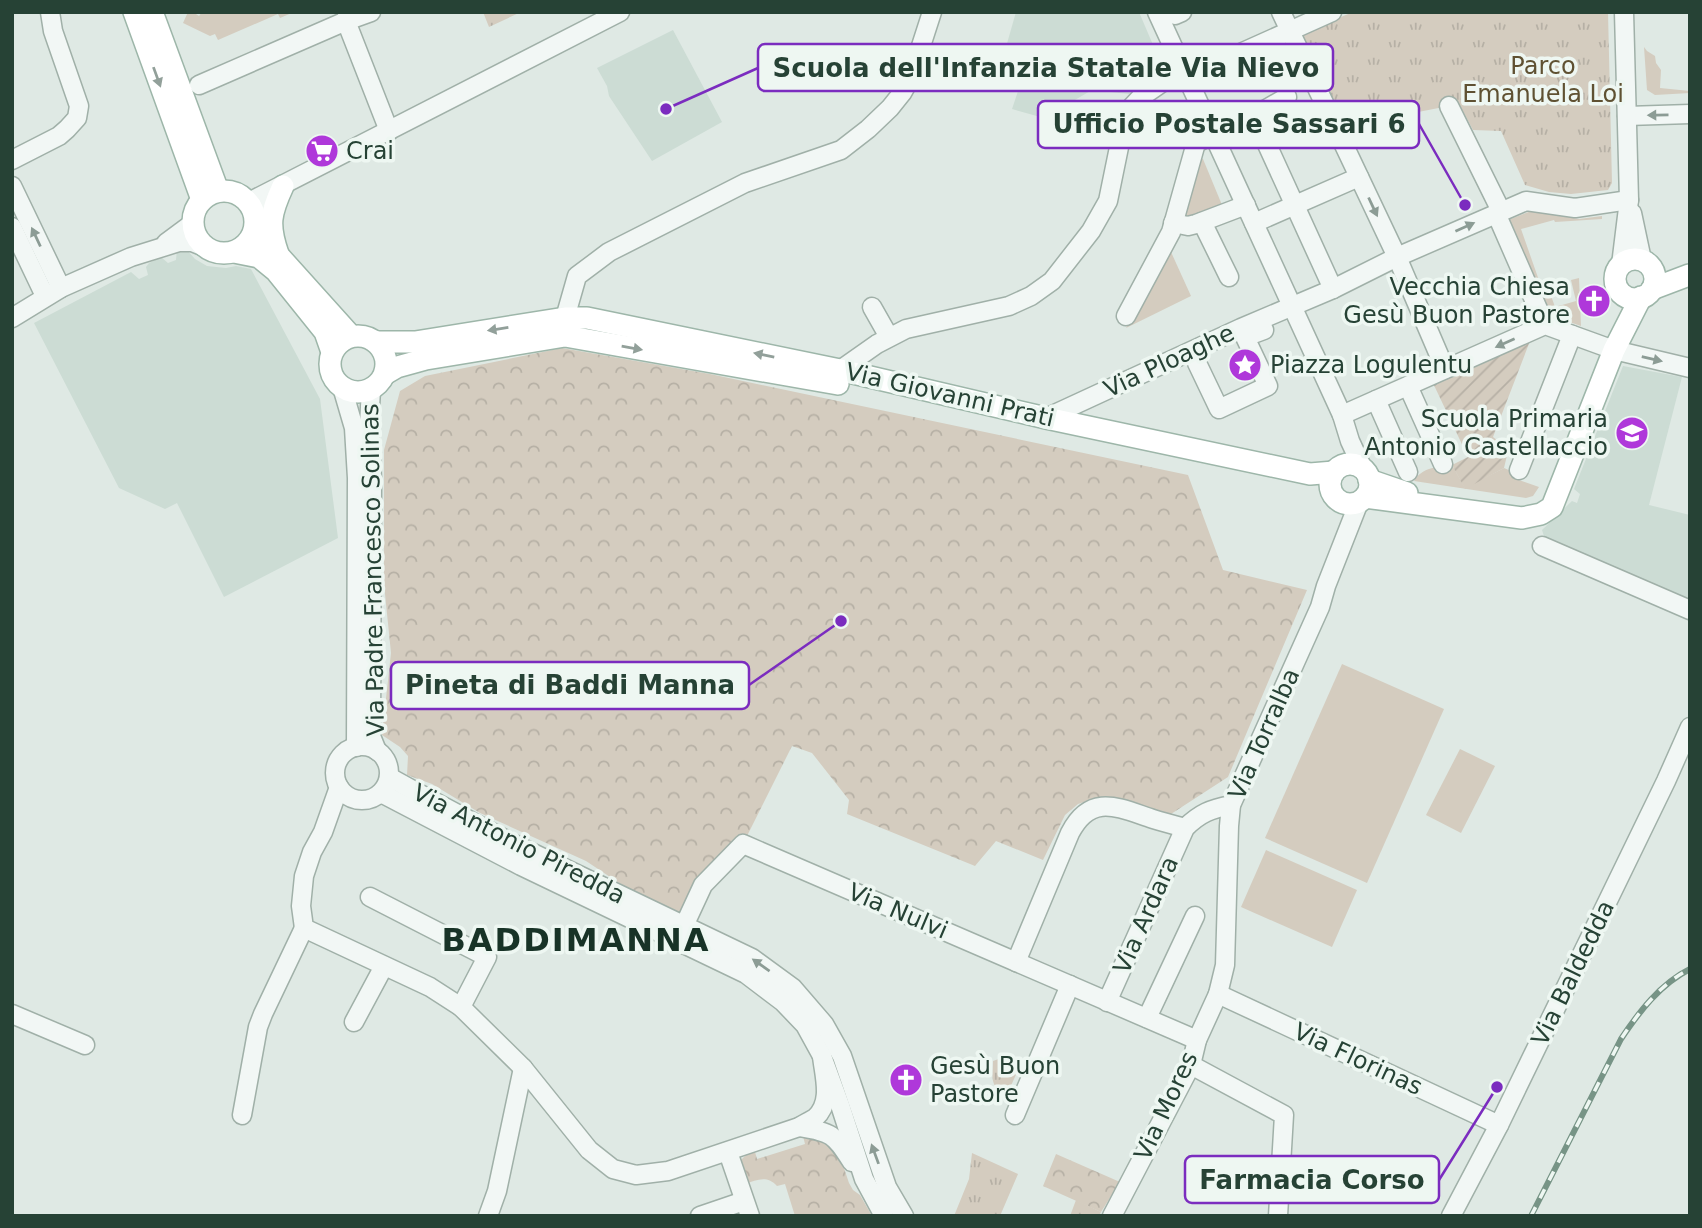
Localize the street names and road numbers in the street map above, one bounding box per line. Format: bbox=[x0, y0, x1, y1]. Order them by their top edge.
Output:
street label: Via Ploaghe bbox=[1099, 319, 1239, 403]
street label: Via Giovanni Prati bbox=[843, 357, 1057, 433]
street label: Via Padre Francesco Solinas bbox=[356, 403, 390, 737]
street label: Via Torralba bbox=[1223, 664, 1305, 804]
street label: Via Antonio Piredda bbox=[408, 778, 630, 910]
street label: Via Ardara bbox=[1108, 852, 1184, 978]
street label: Via Nulvi bbox=[844, 877, 952, 945]
street label: Via Baldedda bbox=[1526, 896, 1620, 1050]
street label: Via Florinas bbox=[1289, 1017, 1427, 1101]
street label: Via Mores bbox=[1129, 1047, 1203, 1165]

